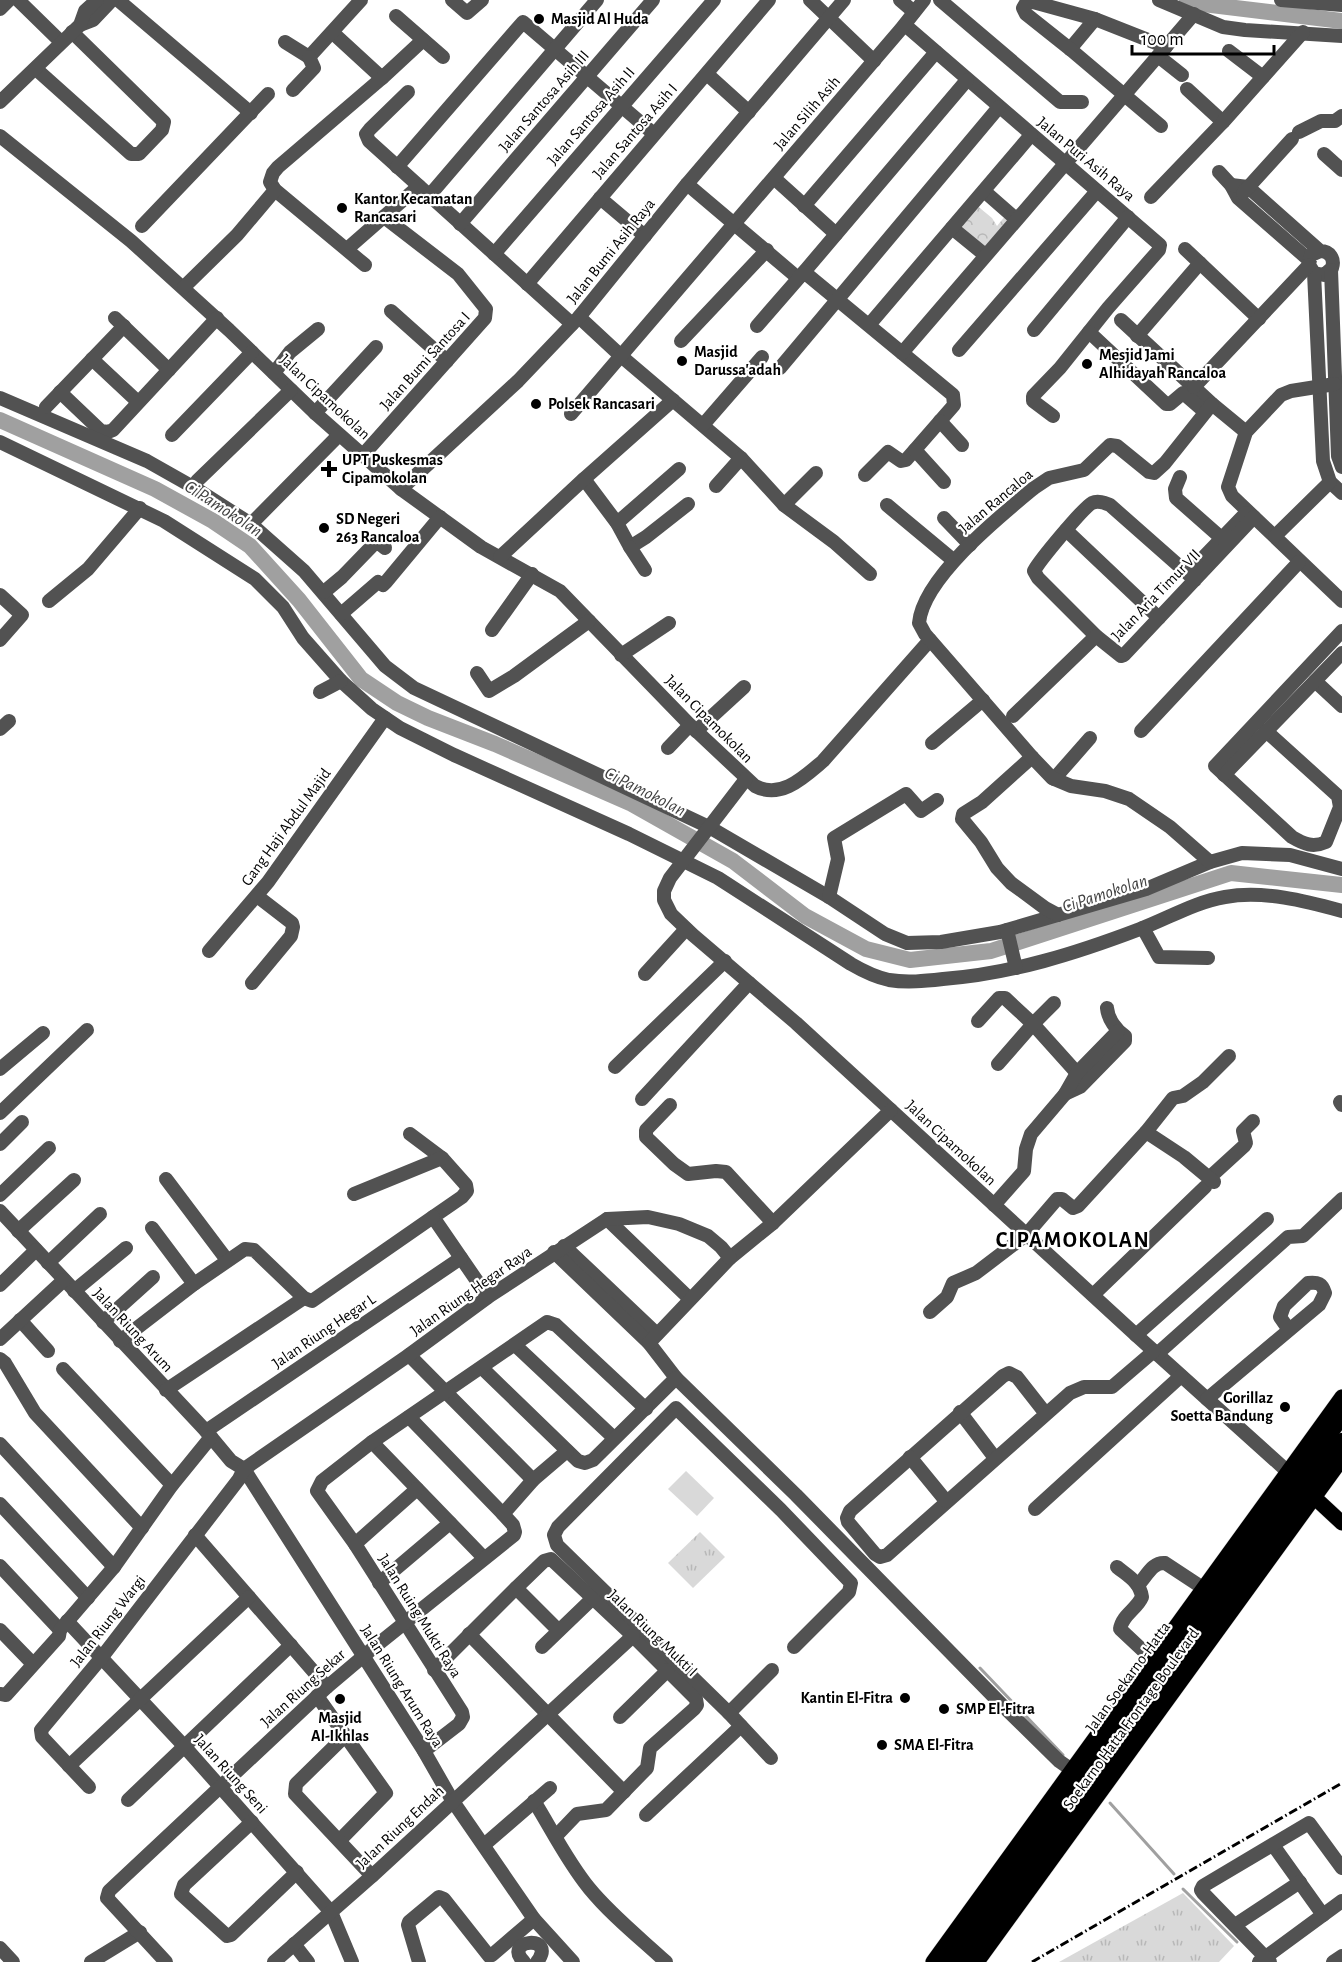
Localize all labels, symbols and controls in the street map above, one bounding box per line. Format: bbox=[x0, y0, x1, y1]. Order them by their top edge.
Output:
place label: Masjid Al Huda bbox=[551, 11, 649, 28]
marker: Masjid Al Huda bbox=[532, 12, 546, 26]
scale bar bbox=[1132, 18, 1274, 56]
text: 100 m bbox=[1141, 31, 1184, 49]
street label: Jalan Santosa Asih III bbox=[495, 46, 593, 156]
street label: Jalan Silih Asih bbox=[771, 73, 843, 153]
street label: Jalan Santosa Asih I bbox=[588, 79, 682, 183]
street label: Jalan Santosa Asih II bbox=[590, 81, 680, 181]
street label: Jalan Puri Asih Raya bbox=[1034, 114, 1138, 205]
place label: Kantor Kecamatan Rancasari bbox=[354, 191, 473, 225]
street label: Jalan Bumi Asih Raya bbox=[564, 196, 659, 307]
marker: Kantor Kecamatan Rancasari bbox=[335, 201, 349, 215]
street label: Jalan Bumi Santosa I bbox=[377, 309, 473, 413]
place label: Masjid Darussa'adah bbox=[694, 344, 781, 378]
place label: Mesjid Jami Alhidayah Rancaloa bbox=[1099, 347, 1226, 382]
street label: Jalan Cipamokolan bbox=[277, 351, 373, 443]
marker: Masjid Darussa'adah bbox=[675, 354, 689, 368]
marker: Mesjid Jami Alhidayah Rancaloa bbox=[1080, 357, 1094, 371]
place label: Polsek Rancasari bbox=[548, 396, 655, 412]
marker: Polsek Rancasari bbox=[529, 397, 543, 411]
place label: UPT Puskesmas Cipamokolan bbox=[342, 452, 443, 486]
marker: UPT Puskesmas Cipamokolan bbox=[320, 460, 338, 478]
street label: Jalan Rancaloa bbox=[956, 466, 1036, 536]
water label: Ci Pamokolan bbox=[181, 477, 265, 541]
place label: SD Negeri 263 Rancaloa bbox=[336, 511, 420, 545]
marker: SD Negeri 263 Rancaloa bbox=[317, 521, 331, 535]
street label: Jalan Aria Timur VII bbox=[1108, 546, 1204, 644]
street label: Jalan Cipamokolan bbox=[662, 672, 756, 766]
water label: Ci Pamokolan bbox=[602, 764, 688, 820]
street label: Gang Haji Abdul Majid bbox=[238, 765, 335, 889]
water label: Ci Pamokolan bbox=[1060, 872, 1150, 916]
street label: Jalan Cipamokolan bbox=[903, 1097, 999, 1189]
district label: CIPAMOKOLAN bbox=[996, 1229, 1150, 1251]
street label: Jalan Riung Hegar Raya bbox=[408, 1243, 535, 1340]
street label: Jalan Riung Arum bbox=[90, 1285, 176, 1375]
street label: Jalan Riung Hegar L bbox=[269, 1290, 379, 1371]
place label: Gorillaz Soetta Bandung bbox=[1170, 1390, 1274, 1424]
marker: Gorillaz Soetta Bandung bbox=[1278, 1400, 1292, 1414]
street label: Jalan Ruing Mukti Raya bbox=[375, 1551, 465, 1681]
street label: Jalan Riung Wargi bbox=[68, 1572, 148, 1670]
street label: Jalan Riung Mukti I bbox=[605, 1587, 701, 1679]
street label: Jalan Soekarno-Hatta bbox=[1083, 1619, 1173, 1735]
street label: Jalan Riung Arum Raya bbox=[357, 1622, 446, 1751]
street label: Soekarno Hatta Frontage Boulevard bbox=[1060, 1625, 1202, 1813]
street label: Jalan Riung Sekar bbox=[258, 1646, 349, 1730]
place label: Kantin El-Fitra bbox=[800, 1690, 893, 1706]
marker: Kantin El-Fitra bbox=[898, 1691, 912, 1705]
marker: Masjid Al-Ikhlas bbox=[333, 1692, 347, 1706]
place label: SMP El-Fitra bbox=[956, 1701, 1035, 1717]
marker: SMP El-Fitra bbox=[937, 1702, 951, 1716]
place label: Masjid Al-Ikhlas bbox=[311, 1710, 369, 1744]
street label: Jalan Riung Seni bbox=[191, 1731, 271, 1817]
place label: SMA El-Fitra bbox=[894, 1737, 974, 1753]
marker: SMA El-Fitra bbox=[875, 1738, 889, 1752]
street label: Jalan Riung Endah bbox=[353, 1782, 447, 1872]

